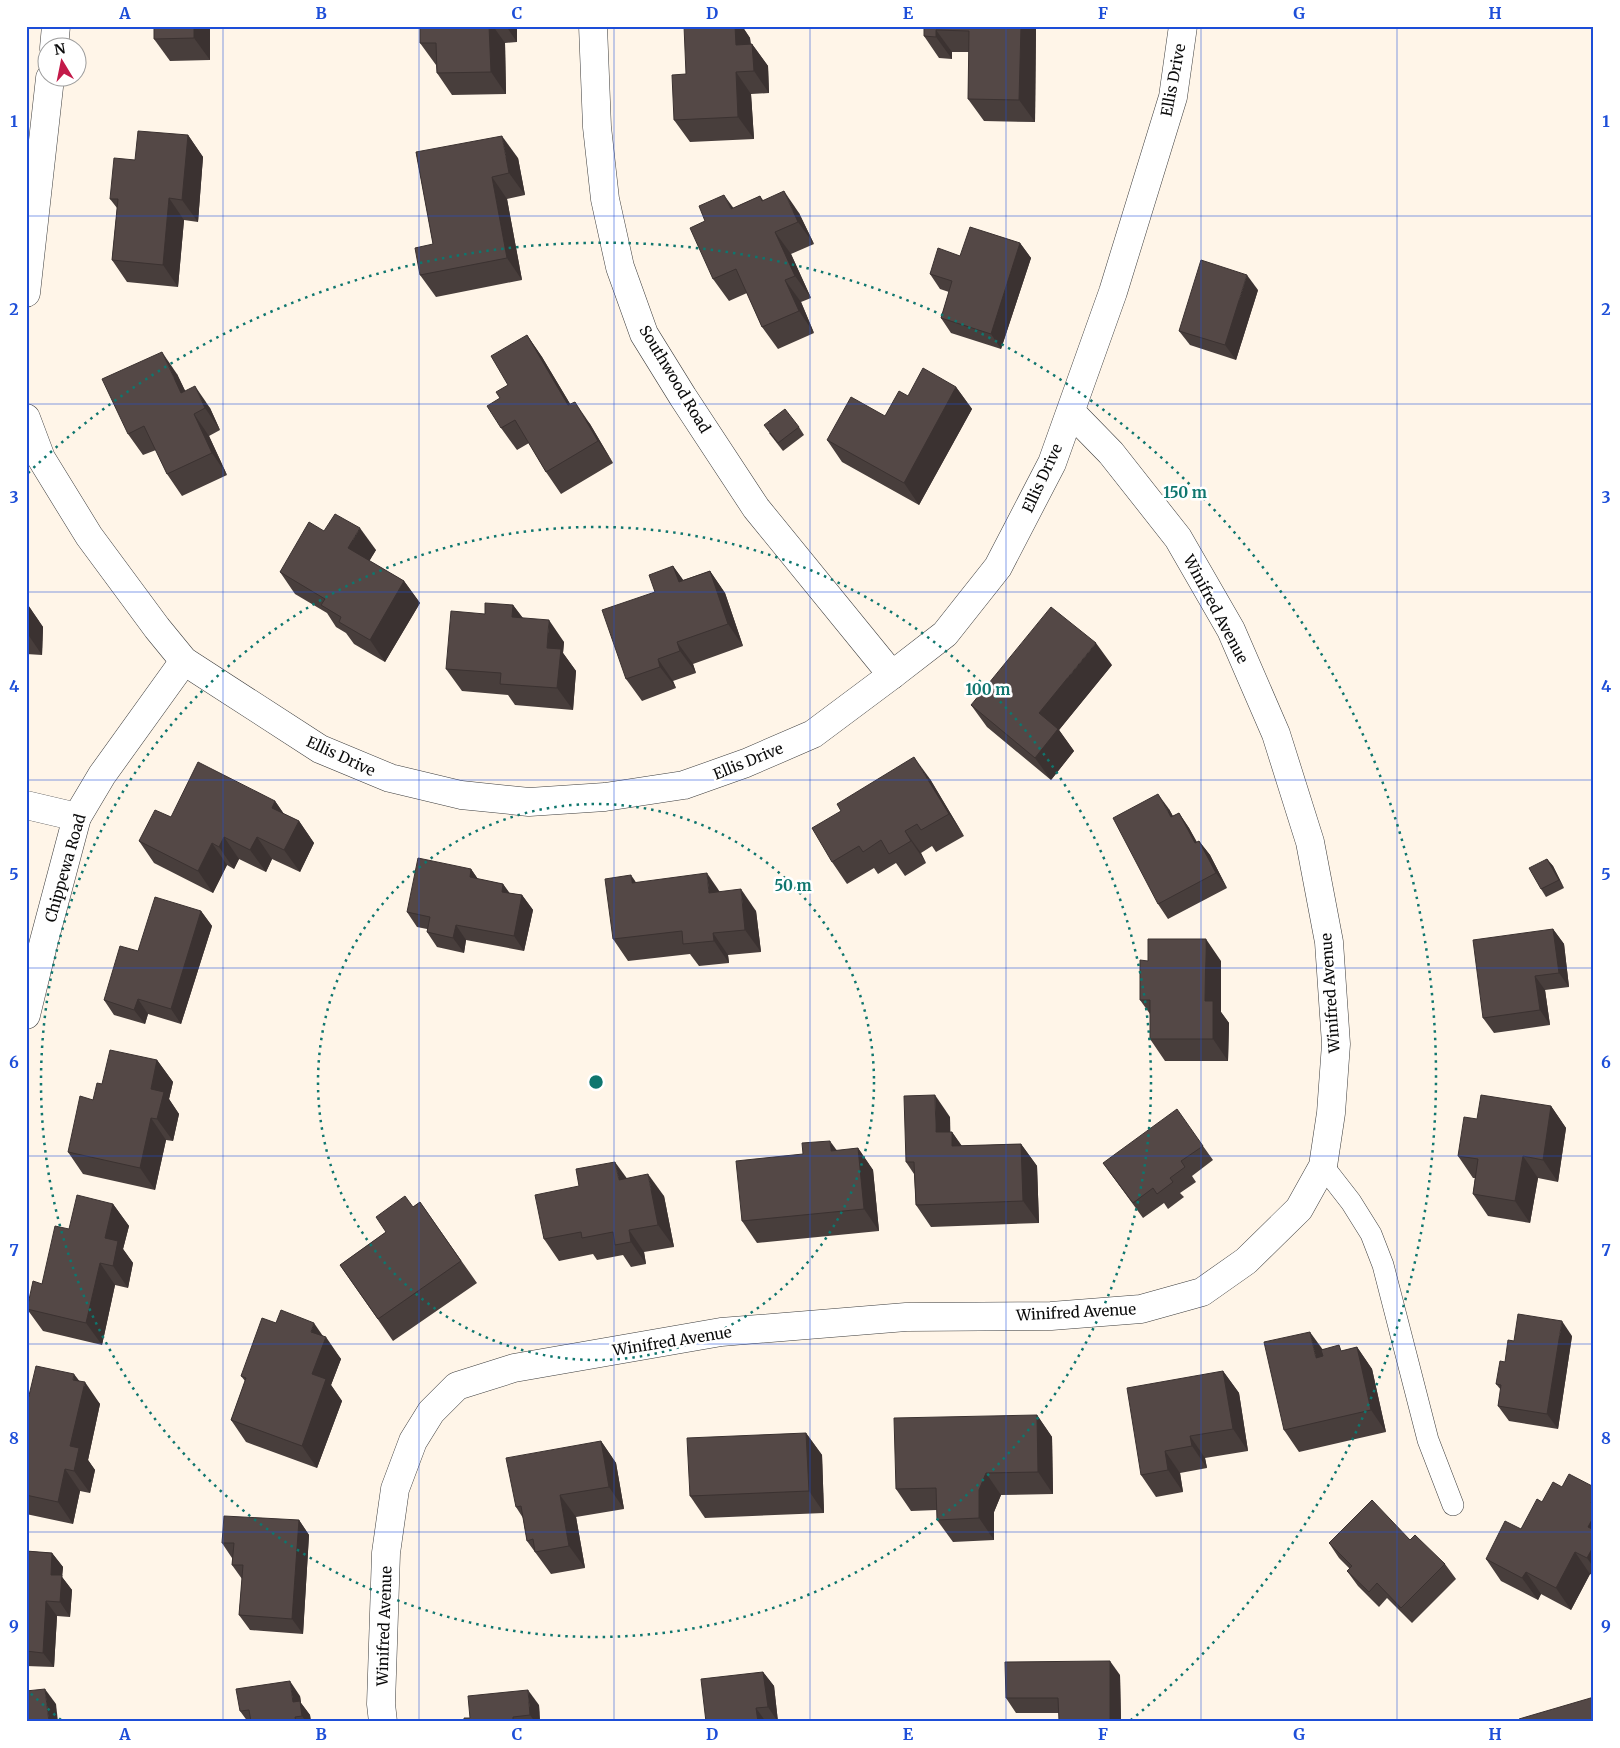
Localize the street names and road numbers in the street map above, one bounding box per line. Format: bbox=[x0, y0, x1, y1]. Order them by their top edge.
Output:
street label: Ellis Drive bbox=[1157, 42, 1189, 118]
street label: Southwood Road bbox=[635, 322, 715, 436]
street label: Ellis Drive bbox=[1018, 440, 1066, 515]
street label: Winifred Avenue bbox=[1179, 551, 1253, 667]
street label: Ellis Drive bbox=[304, 732, 379, 780]
street label: Ellis Drive bbox=[710, 738, 786, 784]
street label: Chippewa Road bbox=[40, 812, 90, 924]
street label: Winifred Avenue bbox=[1316, 932, 1344, 1055]
street label: Winifred Avenue bbox=[1015, 1299, 1137, 1325]
street label: Winifred Avenue bbox=[610, 1322, 733, 1360]
street label: Winifred Avenue bbox=[372, 1566, 396, 1687]

